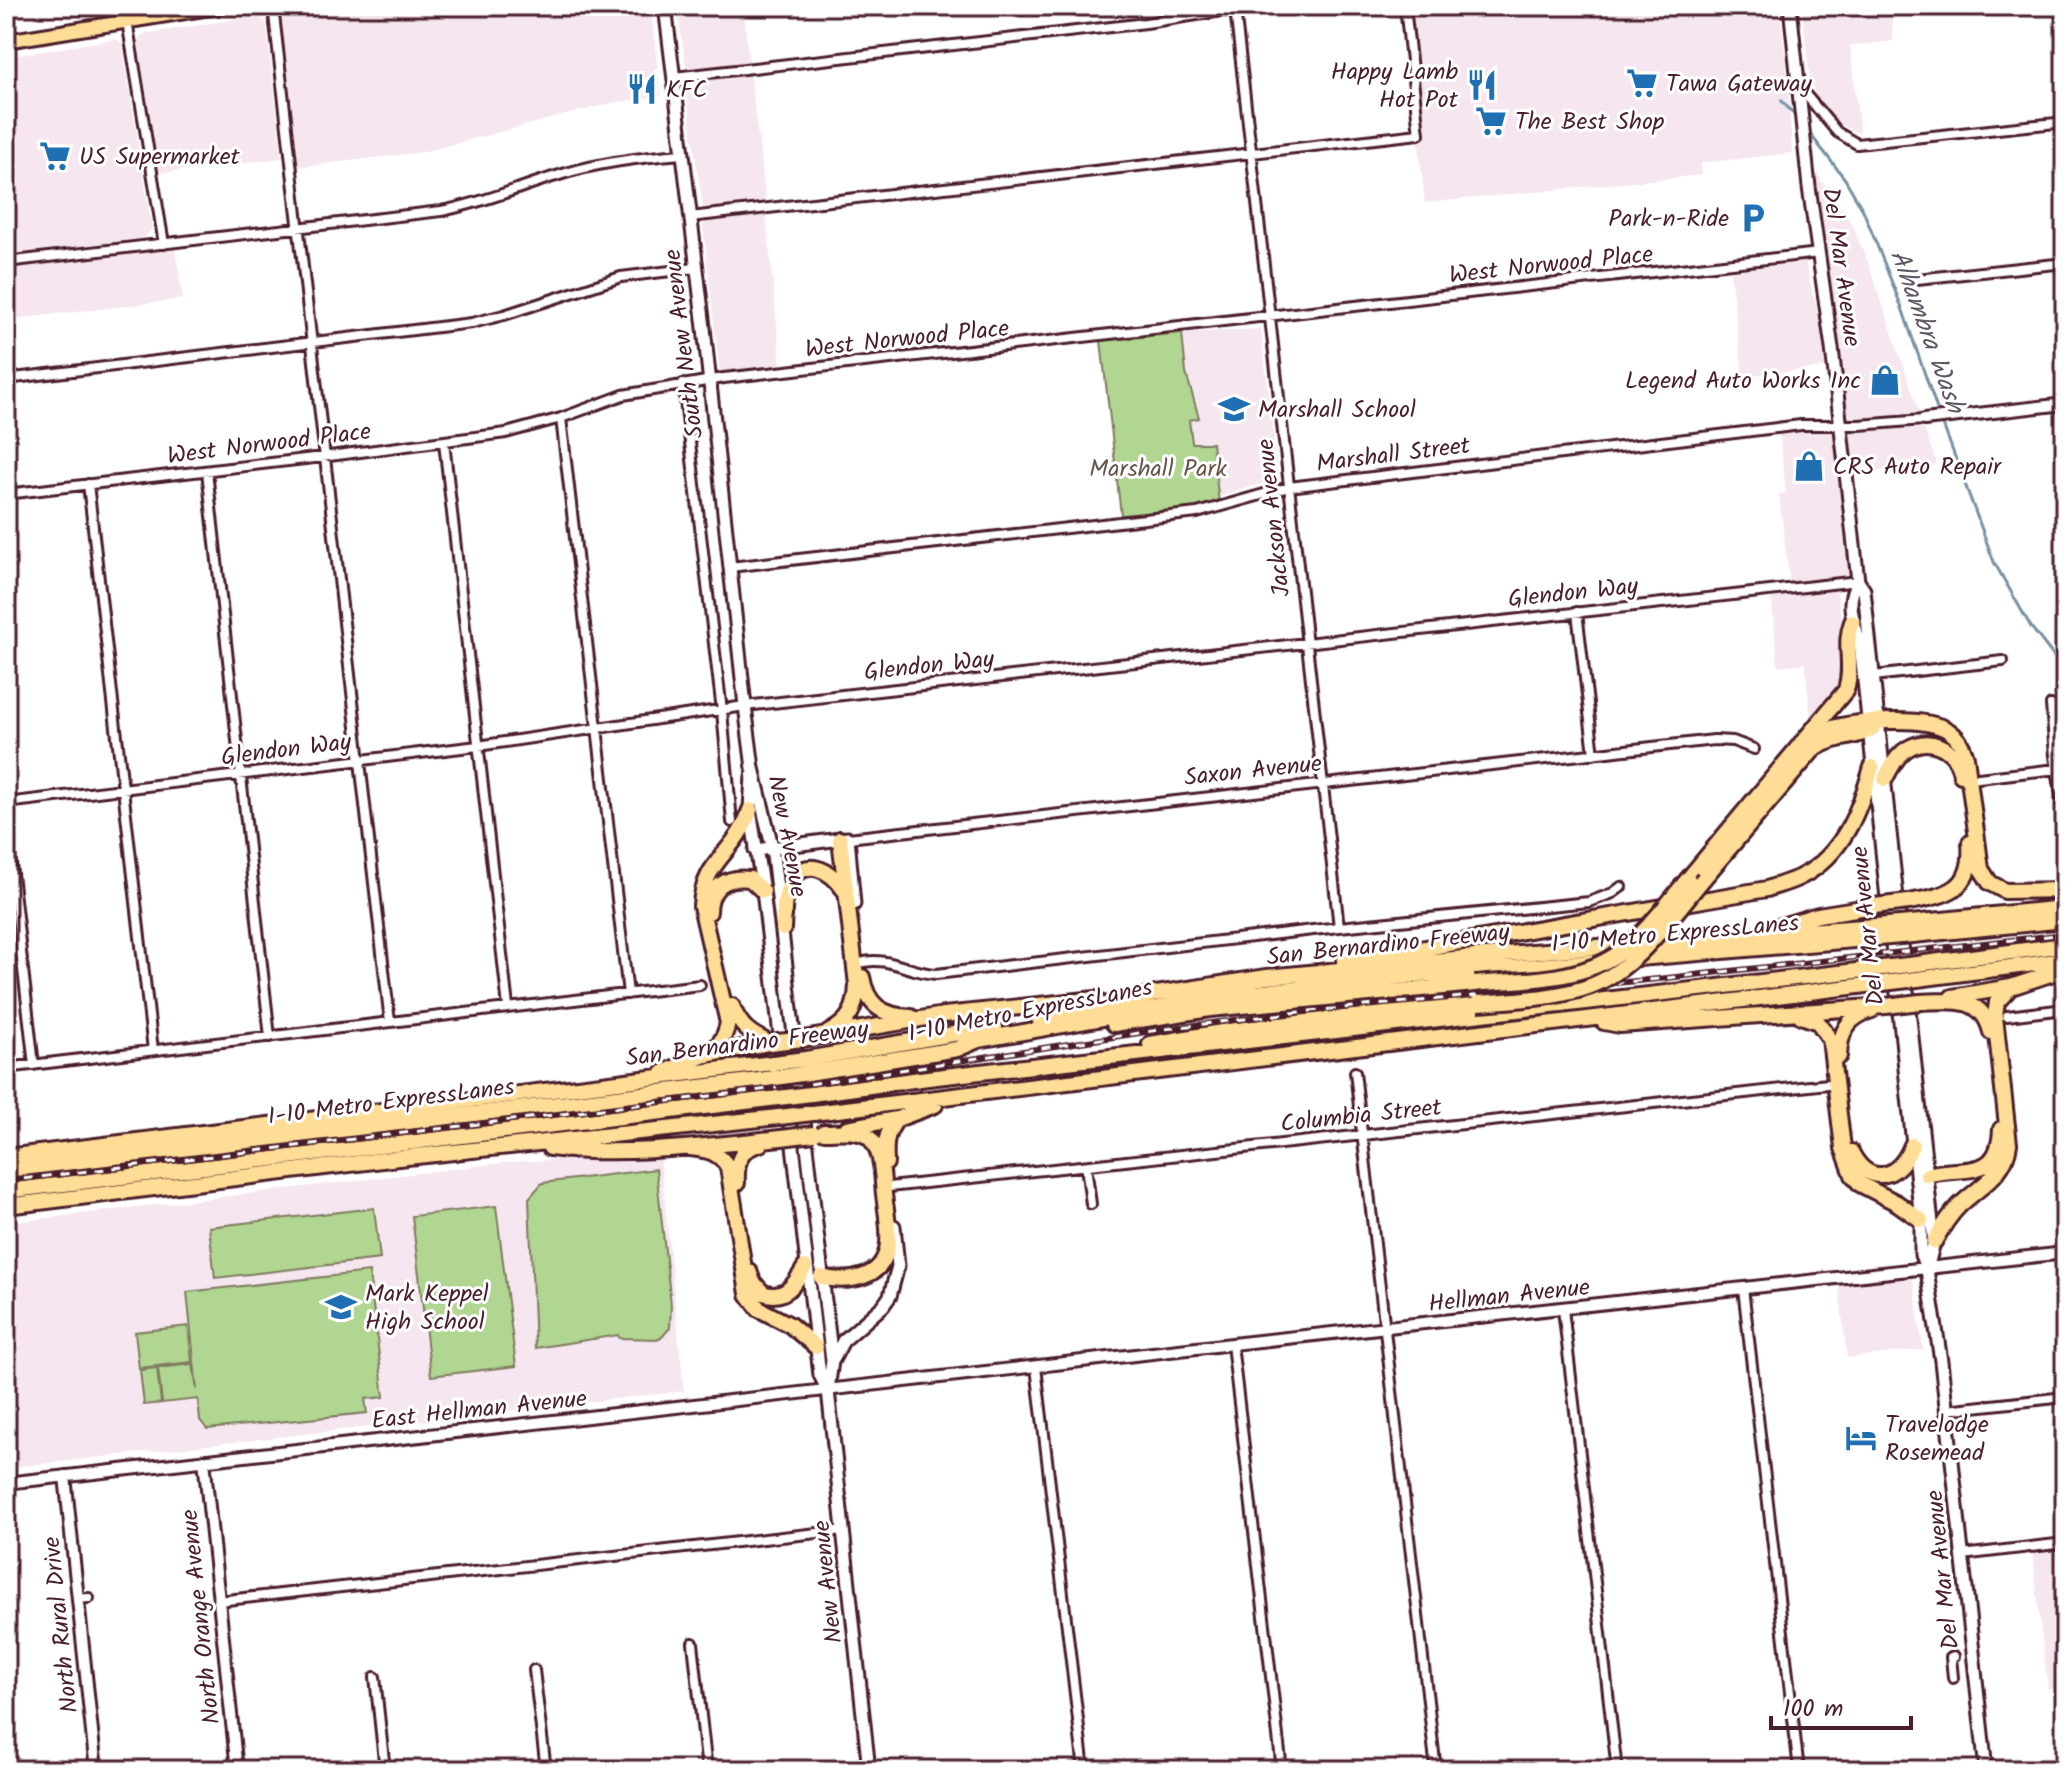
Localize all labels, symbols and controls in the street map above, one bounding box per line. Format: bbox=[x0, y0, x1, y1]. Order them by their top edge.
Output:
place label: Happy Lamb Hot Pot bbox=[1331, 53, 1459, 120]
place label: Tawa Gateway bbox=[1666, 65, 1813, 104]
supermarket icon: Tawa Gateway bbox=[1625, 66, 1659, 100]
restaurant icon: Happy Lamb Hot Pot bbox=[1465, 68, 1499, 102]
place label: KFC bbox=[666, 71, 707, 110]
restaurant icon: KFC bbox=[625, 72, 659, 106]
place label: The Best Shop bbox=[1515, 103, 1665, 142]
supermarket icon: The Best Shop bbox=[1474, 104, 1508, 138]
place label: US Supermarket bbox=[79, 138, 241, 177]
supermarket icon: US Supermarket bbox=[38, 139, 72, 173]
street label: Del Mar Avenue bbox=[1810, 185, 1871, 349]
place label: Park-n-Ride bbox=[1608, 200, 1729, 239]
parking icon: Park-n-Ride bbox=[1736, 201, 1770, 235]
street label: West Norwood Place bbox=[1447, 235, 1655, 296]
water label: Alhambra Wash bbox=[1877, 244, 1976, 421]
street label: South New Avenue bbox=[654, 247, 715, 441]
street label: West Norwood Place bbox=[803, 309, 1011, 370]
place label: Legend Auto Works Inc bbox=[1625, 362, 1861, 401]
shop icon: Legend Auto Works Inc bbox=[1868, 363, 1902, 397]
place label: Marshall School bbox=[1258, 391, 1416, 430]
school or university icon: Marshall School bbox=[1217, 392, 1251, 426]
street label: West Norwood Place bbox=[165, 413, 373, 476]
street label: Marshall Street bbox=[1314, 427, 1473, 484]
street label: Jackson Avenue bbox=[1247, 437, 1302, 599]
place label: CRS Auto Repair bbox=[1833, 448, 2003, 487]
shop icon: CRS Auto Repair bbox=[1792, 449, 1826, 483]
park label: Marshall Park bbox=[1089, 450, 1227, 489]
street label: Glendon Way bbox=[1506, 567, 1641, 620]
street label: Glendon Way bbox=[862, 640, 997, 693]
street label: Glendon Way bbox=[219, 723, 354, 778]
street label: Saxon Avenue bbox=[1182, 745, 1324, 798]
street label: New Avenue bbox=[756, 772, 817, 901]
street label: Del Mar Avenue bbox=[1841, 844, 1896, 1008]
street label: I-10 Metro ExpressLanes bbox=[1550, 904, 1800, 965]
street label: San Bernardino Freeway bbox=[1265, 913, 1512, 978]
street label: I-10 Metro ExpressLanes bbox=[905, 969, 1156, 1054]
street label: San Bernardino Freeway bbox=[624, 1010, 871, 1079]
street label: I-10 Metro ExpressLanes bbox=[266, 1068, 517, 1137]
street label: Columbia Street bbox=[1279, 1089, 1444, 1144]
street label: Hellman Avenue bbox=[1427, 1269, 1592, 1324]
place label: Mark Keppel High School bbox=[365, 1275, 489, 1342]
school or university icon: Mark Keppel High School bbox=[324, 1290, 358, 1324]
street label: East Hellman Avenue bbox=[369, 1380, 589, 1441]
place label: Travelodge Rosemead bbox=[1885, 1406, 1989, 1473]
hotel icon: Travelodge Rosemead bbox=[1844, 1421, 1878, 1455]
street label: Del Mar Avenue bbox=[1916, 1488, 1971, 1652]
street label: North Orange Avenue bbox=[171, 1507, 232, 1726]
street label: New Avenue bbox=[803, 1518, 854, 1645]
street label: North Rural Drive bbox=[33, 1535, 90, 1715]
scale bar bbox=[1771, 1680, 1911, 1730]
text: 100 m bbox=[1783, 1690, 1843, 1729]

